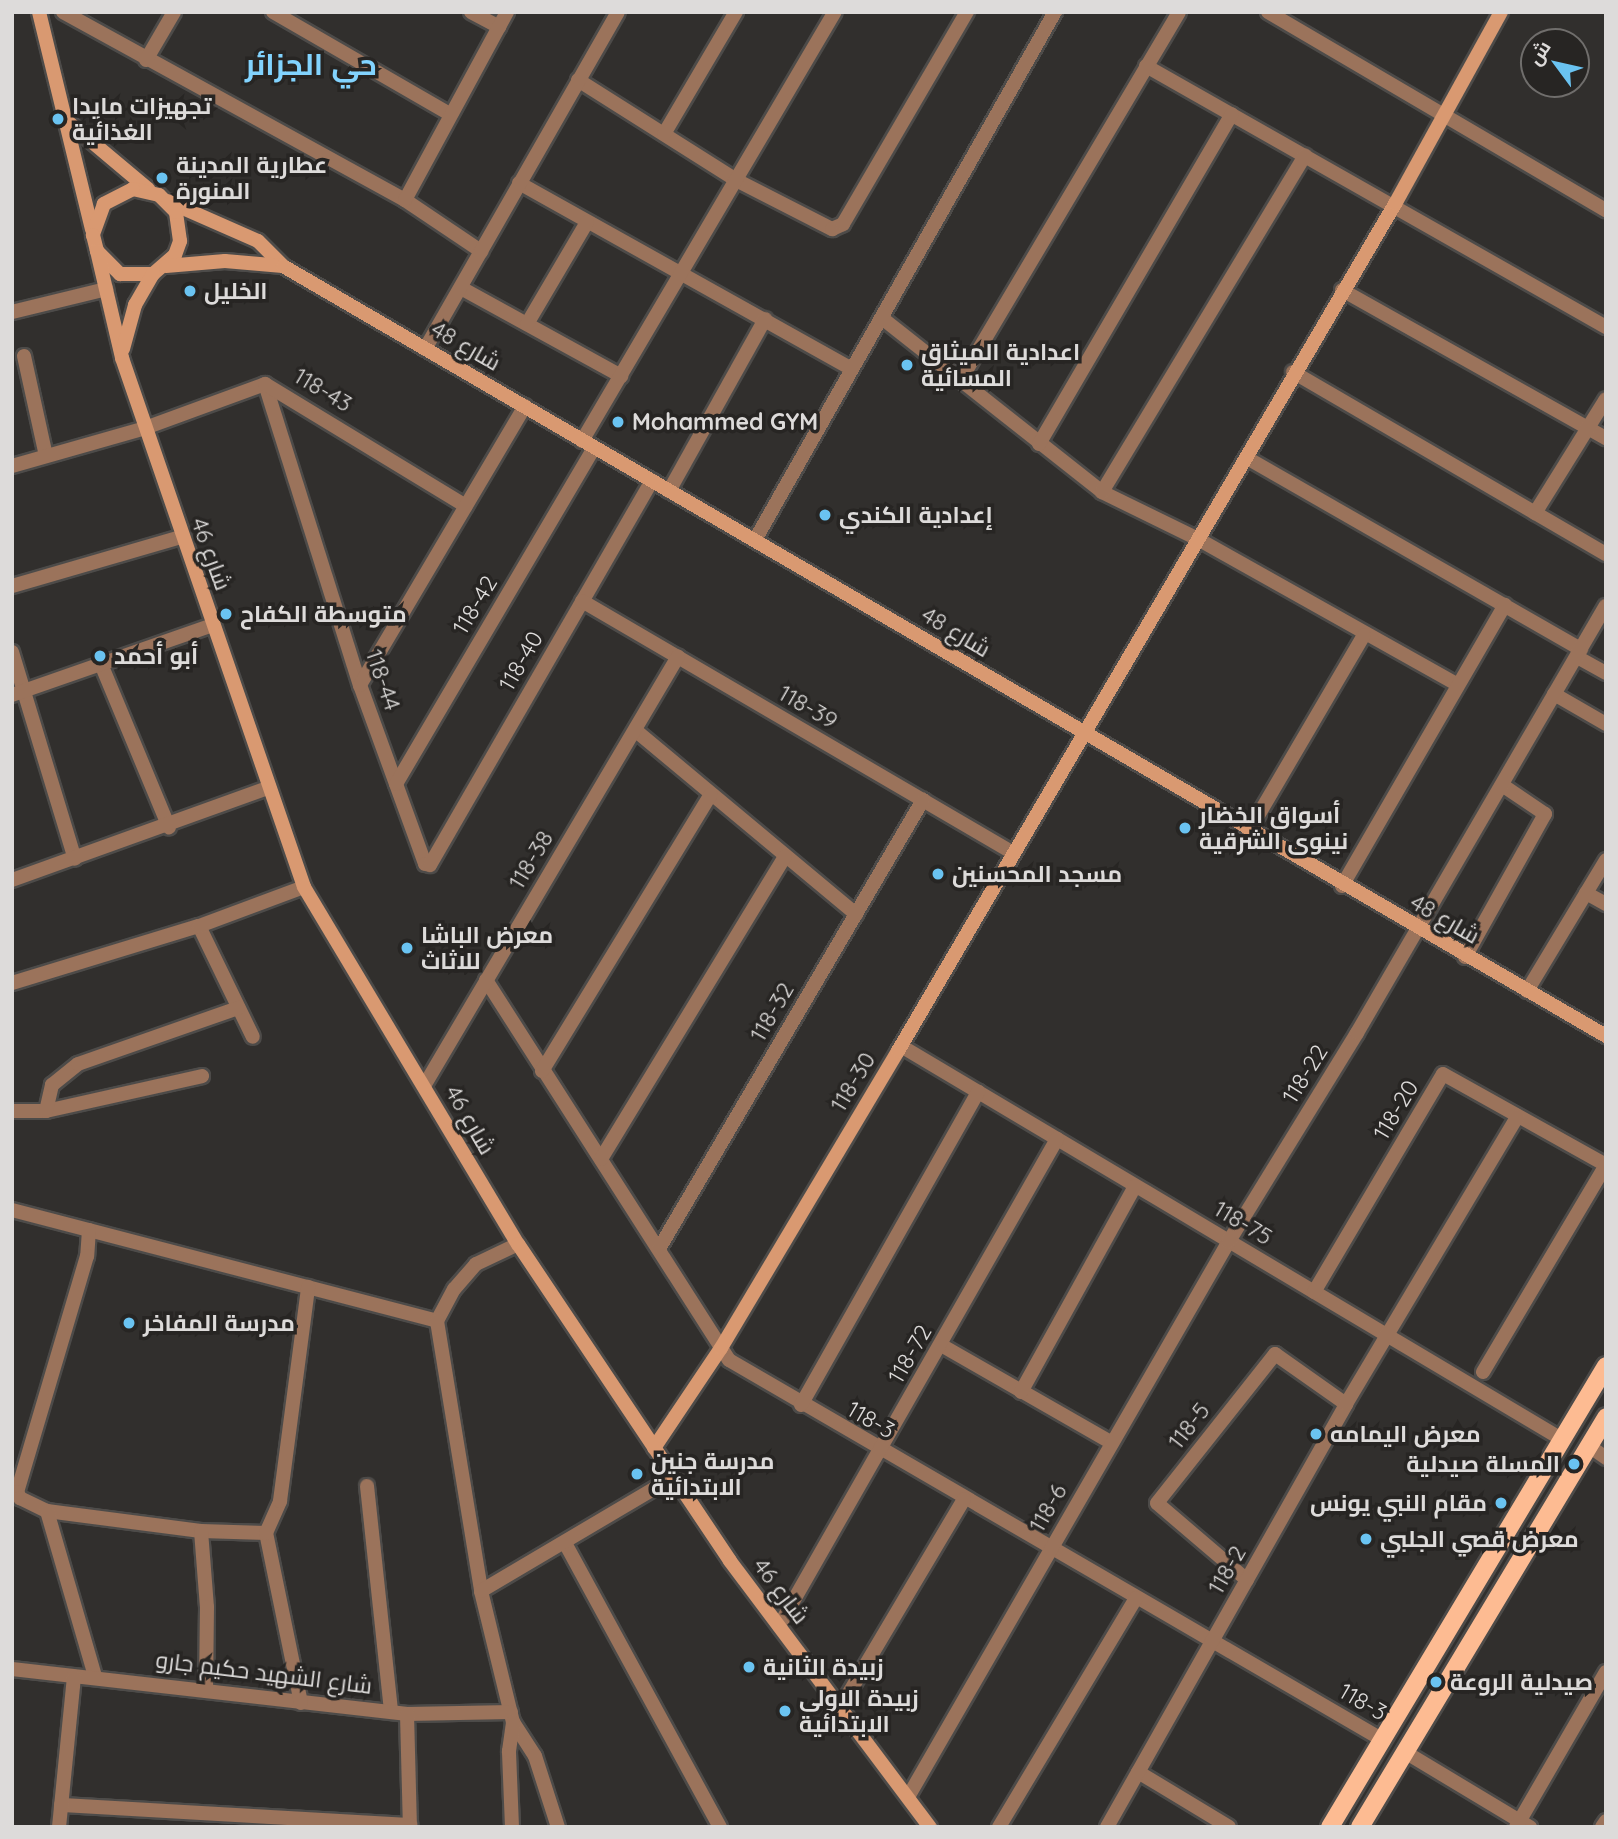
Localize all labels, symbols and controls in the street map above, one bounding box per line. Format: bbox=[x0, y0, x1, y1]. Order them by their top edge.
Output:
north arrow bbox=[1520, 28, 1590, 98]
text: ش bbox=[1522, 36, 1556, 69]
district label: حي الجزائر bbox=[245, 46, 377, 82]
place label: تجهيزات مايدا الغذائية bbox=[72, 92, 211, 146]
marker: تجهيزات مايدا الغذائية bbox=[50, 111, 66, 127]
place label: عطارية المدينة المنورة bbox=[176, 151, 327, 205]
marker: عطارية المدينة المنورة bbox=[154, 170, 170, 186]
place label: الخليل bbox=[204, 277, 267, 305]
marker: الخليل bbox=[182, 283, 198, 299]
street label: شارع 48 bbox=[426, 315, 506, 377]
place label: اعدادية الميثاق المسائية bbox=[921, 338, 1080, 392]
marker: اعدادية الميثاق المسائية bbox=[899, 357, 915, 373]
street label: 118-43 bbox=[289, 362, 357, 418]
place label: Mohammed GYM bbox=[632, 408, 818, 436]
marker: Mohammed GYM bbox=[610, 414, 626, 430]
place label: إعدادية الكندي bbox=[839, 501, 993, 529]
marker: إعدادية الكندي bbox=[817, 507, 833, 523]
street label: شارع 46 bbox=[185, 514, 237, 594]
street label: 118-42 bbox=[447, 571, 503, 639]
place label: متوسطة الكفاح bbox=[240, 600, 407, 628]
street label: شارع 48 bbox=[917, 601, 995, 663]
marker: متوسطة الكفاح bbox=[218, 606, 234, 622]
street label: 118-40 bbox=[493, 626, 549, 696]
place label: أبو أحمد bbox=[114, 642, 198, 670]
street label: 118-44 bbox=[360, 646, 406, 714]
marker: أبو أحمد bbox=[92, 648, 108, 664]
street label: 118-39 bbox=[774, 679, 842, 735]
place label: أسواق الخضار نينوى الشرقية bbox=[1199, 801, 1348, 855]
marker: أسواق الخضار نينوى الشرقية bbox=[1177, 820, 1193, 836]
street label: 118-38 bbox=[503, 826, 559, 894]
place label: مسجد المحسنين bbox=[952, 860, 1122, 888]
marker: مسجد المحسنين bbox=[930, 866, 946, 882]
street label: شارع 48 bbox=[1405, 888, 1485, 950]
place label: معرض الباشا للاثاث bbox=[421, 921, 553, 975]
marker: معرض الباشا للاثاث bbox=[399, 940, 415, 956]
street label: 118-32 bbox=[744, 978, 800, 1046]
street label: 118-22 bbox=[1276, 1040, 1334, 1108]
street label: 118-30 bbox=[825, 1047, 881, 1117]
street label: 118-20 bbox=[1367, 1075, 1425, 1145]
street label: شارع 46 bbox=[439, 1080, 501, 1160]
street label: 118-75 bbox=[1209, 1195, 1277, 1251]
place label: مدرسة المفاخر bbox=[143, 1309, 295, 1337]
marker: مدرسة المفاخر bbox=[121, 1315, 137, 1331]
street label: 118-72 bbox=[882, 1320, 938, 1388]
street label: 118-3 bbox=[842, 1395, 900, 1445]
street label: 118-5 bbox=[1162, 1397, 1216, 1455]
place label: معرض اليمامه bbox=[1330, 1420, 1481, 1448]
marker: معرض اليمامه bbox=[1308, 1426, 1324, 1442]
place label: مدرسة جنين الابتدائية bbox=[651, 1447, 774, 1501]
place label: المسلة صيدلية bbox=[1406, 1450, 1560, 1478]
marker: المسلة صيدلية bbox=[1566, 1456, 1582, 1472]
marker: مدرسة جنين الابتدائية bbox=[629, 1466, 645, 1482]
street label: 118-6 bbox=[1023, 1479, 1073, 1537]
place label: مقام النبي يونس bbox=[1310, 1489, 1487, 1517]
marker: مقام النبي يونس bbox=[1493, 1495, 1509, 1511]
place label: معرض قصي الجلبي bbox=[1380, 1525, 1579, 1553]
marker: معرض قصي الجلبي bbox=[1358, 1531, 1374, 1547]
street label: 118-2 bbox=[1202, 1541, 1252, 1599]
street label: شارع 46 bbox=[747, 1553, 815, 1629]
street label: شارع الشهيد حكيم جارو bbox=[154, 1646, 374, 1700]
place label: زبيدة الثانية bbox=[763, 1653, 884, 1681]
marker: زبيدة الثانية bbox=[741, 1659, 757, 1675]
place label: صيدلية الروعة bbox=[1450, 1668, 1593, 1696]
marker: صيدلية الروعة bbox=[1428, 1674, 1444, 1690]
street label: 118-3 bbox=[1334, 1677, 1392, 1727]
place label: زبيدة الاولى الابتدائية bbox=[799, 1684, 919, 1738]
marker: زبيدة الاولى الابتدائية bbox=[777, 1703, 793, 1719]

